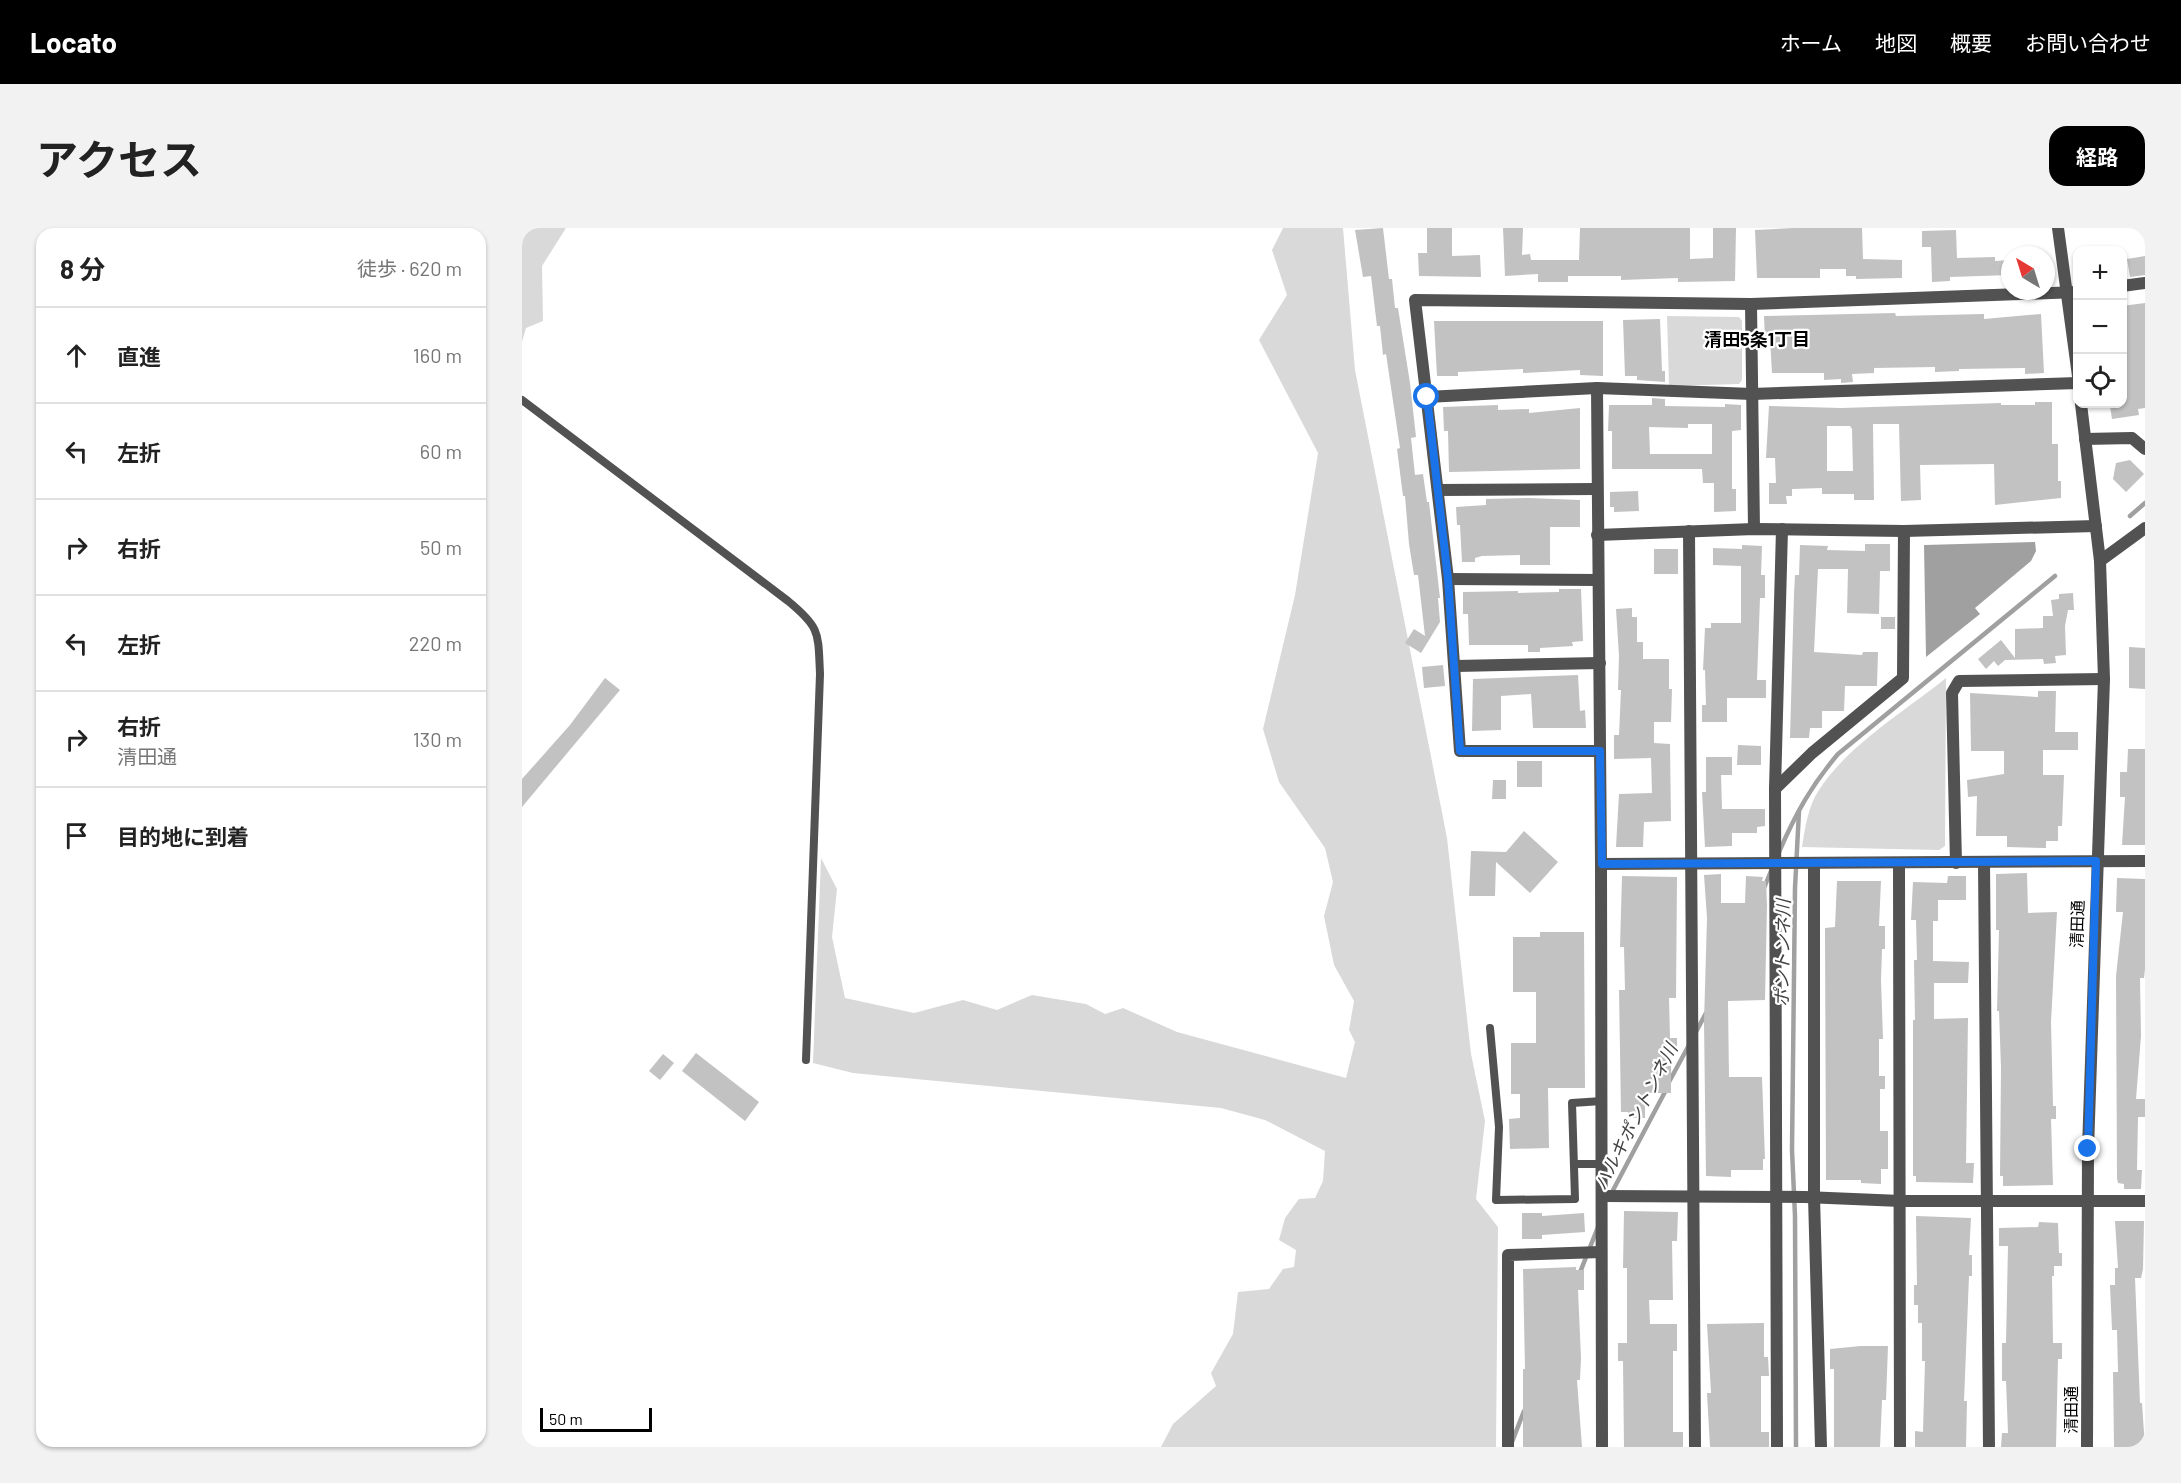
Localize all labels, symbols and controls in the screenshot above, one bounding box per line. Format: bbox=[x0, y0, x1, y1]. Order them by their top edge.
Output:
text: Locato bbox=[30, 25, 117, 59]
text: ホーム bbox=[1780, 30, 1842, 55]
text: 地図 bbox=[1875, 30, 1917, 55]
text: 概要 bbox=[1950, 30, 1992, 55]
text: お問い合わせ bbox=[2025, 30, 2151, 55]
button: 経路 bbox=[2049, 126, 2145, 186]
text: アクセス bbox=[36, 133, 202, 183]
north arrow bbox=[2001, 246, 2055, 300]
map controls bbox=[2073, 246, 2127, 408]
button: + bbox=[2073, 246, 2127, 300]
text: 8 分 bbox=[60, 253, 105, 284]
text: 徒歩 · 620 m bbox=[357, 256, 462, 280]
button: − bbox=[2073, 300, 2127, 354]
district label: 清田5条1丁目 bbox=[1704, 328, 1810, 350]
icon: ahead bbox=[60, 339, 93, 372]
text: 直進 bbox=[117, 343, 161, 369]
text: 160 m bbox=[413, 343, 462, 367]
button: locate bbox=[2073, 354, 2127, 408]
route start bbox=[1413, 383, 1439, 409]
icon: left bbox=[60, 435, 93, 468]
text: 左折 bbox=[117, 439, 161, 465]
text: 60 m bbox=[420, 439, 462, 463]
icon: right bbox=[60, 531, 93, 564]
text: 右折 bbox=[117, 535, 161, 561]
text: 50 m bbox=[420, 535, 462, 559]
icon: left bbox=[60, 627, 93, 660]
text: 左折 bbox=[117, 631, 161, 657]
text: 220 m bbox=[409, 631, 462, 655]
text: 右折 bbox=[117, 713, 161, 739]
icon: right bbox=[60, 723, 93, 756]
text: 130 m bbox=[413, 727, 462, 751]
text: 清田通 bbox=[117, 744, 177, 768]
icon: arrive bbox=[60, 819, 93, 852]
text: 目的地に到着 bbox=[117, 823, 249, 849]
water label: ポントンネ川 bbox=[1770, 897, 1794, 1007]
street label: 清田通 bbox=[2066, 900, 2087, 948]
water label: ハルキポントンネ川 bbox=[1589, 1038, 1683, 1194]
route end bbox=[2074, 1135, 2100, 1161]
street label: 清田通 bbox=[2061, 1386, 2080, 1434]
scale bar bbox=[540, 1405, 652, 1432]
text: 50 m bbox=[549, 1409, 583, 1428]

